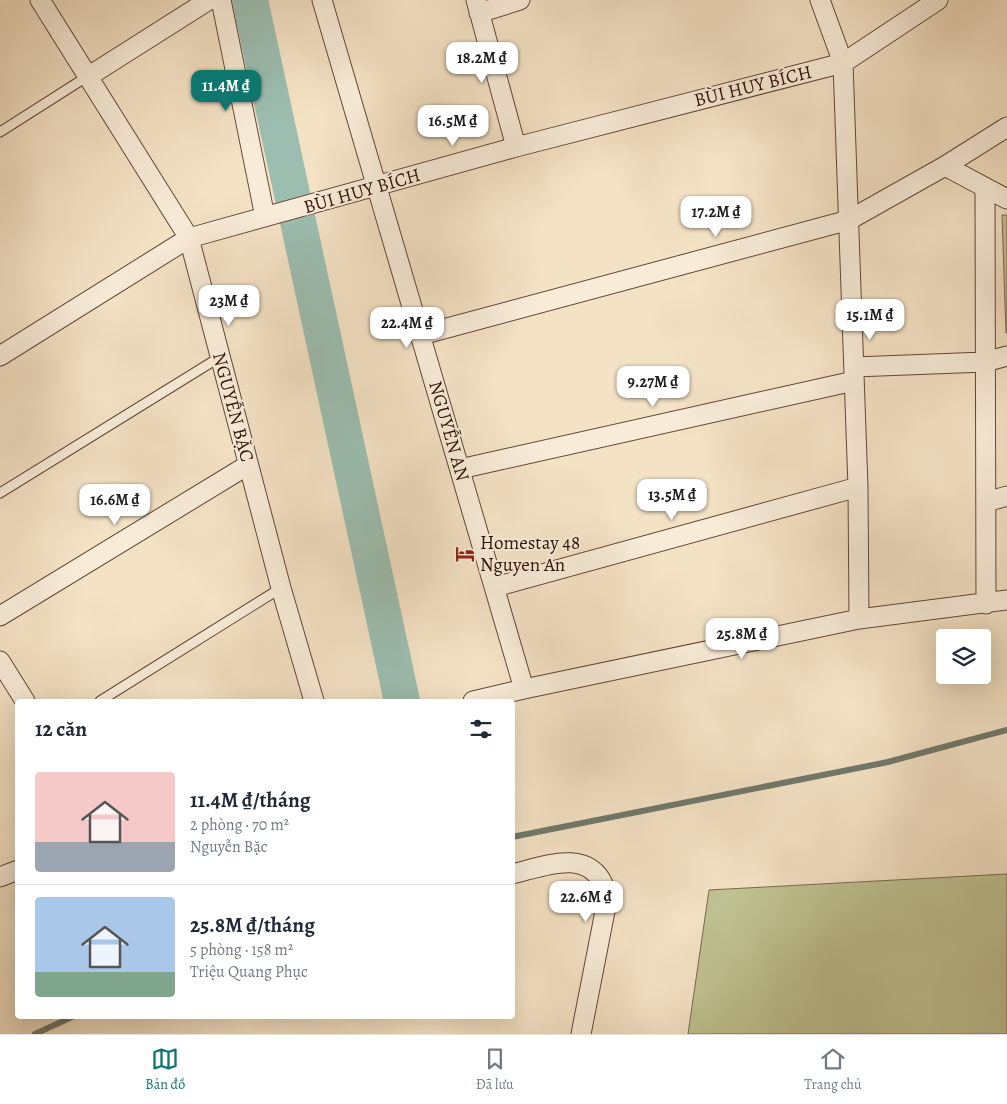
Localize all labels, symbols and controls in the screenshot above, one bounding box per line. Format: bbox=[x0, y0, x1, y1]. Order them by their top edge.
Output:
pin: 18.2M ₫ bbox=[436, 42, 528, 84]
text: 18.2M ₫ bbox=[457, 47, 507, 69]
street label: BÙI HUY BÍCH bbox=[691, 59, 815, 113]
pin: 11.4M ₫ bbox=[180, 70, 272, 112]
text: 11.4M ₫ bbox=[202, 75, 250, 97]
pin: 16.5M ₫ bbox=[407, 104, 499, 147]
text: 16.5M ₫ bbox=[429, 110, 477, 132]
street label: BÙI HUY BÍCH bbox=[300, 162, 424, 220]
pin: 17.2M ₫ bbox=[670, 196, 762, 238]
text: 17.2M ₫ bbox=[691, 201, 741, 223]
pin: 23M ₫ bbox=[194, 284, 264, 327]
text: 23M ₫ bbox=[209, 290, 249, 312]
pin: 15.1M ₫ bbox=[824, 298, 916, 341]
text: 15.1M ₫ bbox=[846, 304, 894, 326]
pin: 22.4M ₫ bbox=[361, 306, 453, 349]
text: 22.4M ₫ bbox=[381, 312, 433, 334]
street label: NGUYỄN BẶC bbox=[206, 349, 260, 465]
pin: 9.27M ₫ bbox=[607, 366, 699, 408]
text: 9.27M ₫ bbox=[628, 371, 678, 393]
street label: NGUYỄN AN bbox=[422, 378, 476, 484]
pin: 13.5M ₫ bbox=[626, 478, 718, 521]
pin: 16.6M ₫ bbox=[69, 484, 161, 526]
text: 13.5M ₫ bbox=[648, 484, 696, 506]
text: 16.6M ₫ bbox=[90, 489, 140, 511]
place label: Homestay 48 Nguyen An bbox=[480, 530, 580, 578]
hotel icon: Homestay 48 Nguyen An bbox=[454, 543, 476, 565]
pin: 25.8M ₫ bbox=[696, 618, 788, 660]
text: 25.8M ₫ bbox=[716, 623, 768, 645]
map controls bbox=[936, 629, 991, 684]
button: layers bbox=[936, 629, 991, 684]
text: 12 căn bbox=[35, 715, 87, 743]
icon: filters bbox=[467, 715, 495, 743]
text: 11.4M ₫/tháng bbox=[190, 786, 311, 814]
icon: home bbox=[75, 792, 135, 852]
text: 2 phòng · 70 m² bbox=[190, 814, 289, 836]
text: Nguyễn Bặc bbox=[190, 836, 268, 858]
pin: 22.6M ₫ bbox=[540, 880, 632, 923]
text: 22.6M ₫ bbox=[560, 886, 612, 908]
text: 25.8M ₫/tháng bbox=[190, 911, 315, 939]
icon: home bbox=[75, 917, 135, 977]
text: 5 phòng · 158 m² bbox=[190, 939, 293, 961]
text: Triệu Quang Phục bbox=[190, 961, 308, 983]
tab: Bản đồ bbox=[145, 1045, 185, 1094]
tab: Đã lưu bbox=[476, 1045, 514, 1094]
tab: Trang chủ bbox=[804, 1045, 862, 1094]

